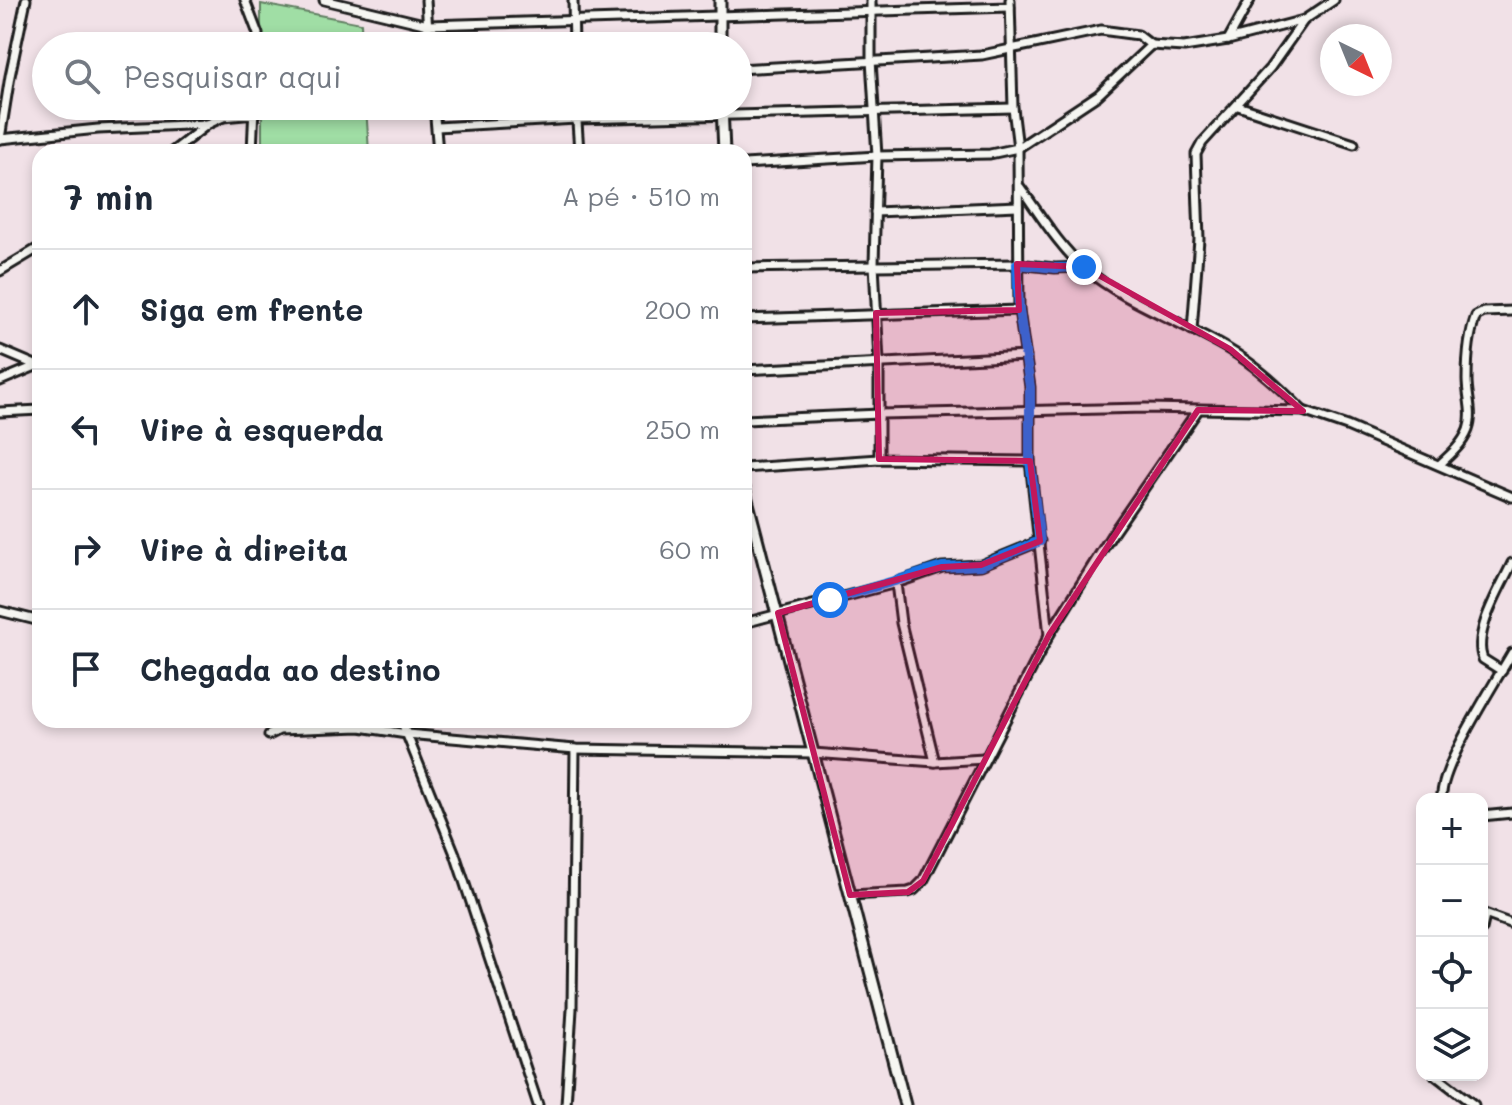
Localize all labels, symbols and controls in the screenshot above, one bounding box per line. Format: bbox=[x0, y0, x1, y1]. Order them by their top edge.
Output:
north arrow bbox=[1320, 24, 1392, 96]
search box bbox=[32, 32, 752, 120]
icon: search bbox=[60, 54, 104, 98]
text: Pesquisar aqui bbox=[124, 56, 342, 96]
text: 7 min bbox=[64, 174, 153, 219]
text: A pé · 510 m bbox=[562, 179, 720, 213]
route end bbox=[1066, 249, 1102, 285]
icon: ahead bbox=[64, 287, 108, 331]
text: Siga em frente bbox=[140, 289, 363, 329]
text: 200 m bbox=[644, 292, 720, 326]
icon: left bbox=[64, 407, 108, 451]
text: Vire à esquerda bbox=[140, 409, 384, 449]
text: 250 m bbox=[645, 412, 720, 446]
icon: right bbox=[64, 527, 108, 571]
text: Vire à direita bbox=[140, 529, 348, 569]
text: 60 m bbox=[659, 532, 720, 566]
route start bbox=[812, 582, 848, 618]
icon: arrive bbox=[64, 647, 108, 691]
text: Chegada ao destino bbox=[140, 649, 440, 689]
map controls bbox=[1416, 793, 1488, 1081]
button: + bbox=[1416, 793, 1488, 865]
button: − bbox=[1416, 865, 1488, 937]
button: locate bbox=[1416, 937, 1488, 1009]
button: layers bbox=[1416, 1009, 1488, 1081]

